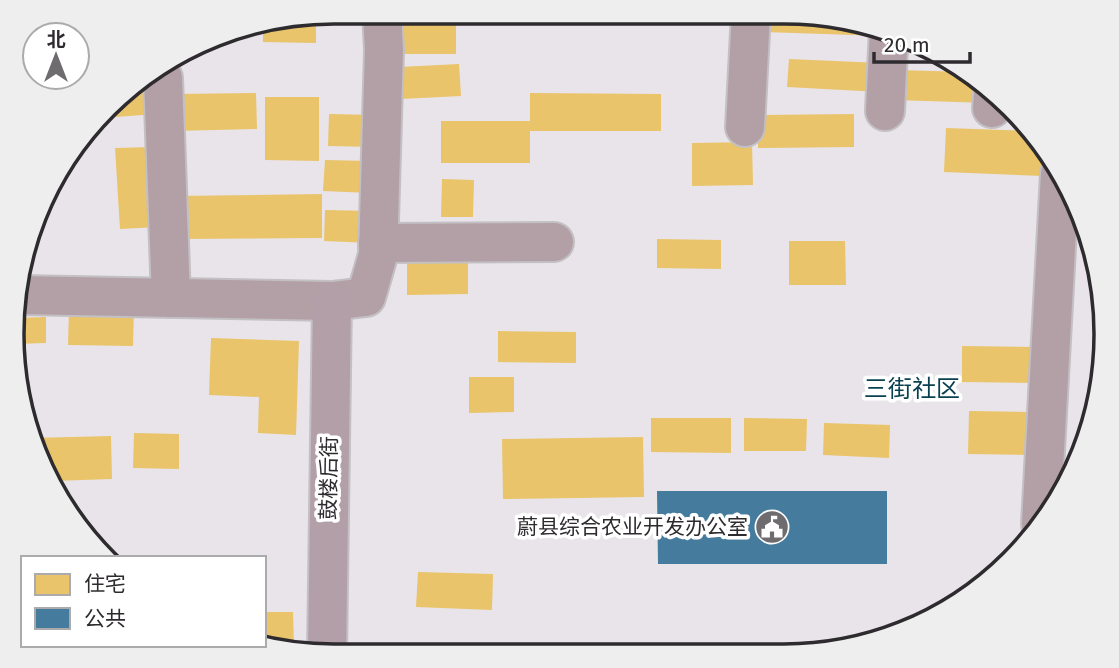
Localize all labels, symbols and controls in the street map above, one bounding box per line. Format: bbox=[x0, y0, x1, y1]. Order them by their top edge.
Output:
north arrow bbox=[21, 21, 91, 91]
scale bar bbox=[874, 21, 970, 65]
text: 北 bbox=[46, 28, 66, 51]
text: 20 m bbox=[884, 32, 930, 58]
district label: 三街社区 bbox=[864, 375, 960, 403]
street label: 鼓楼后街 bbox=[315, 436, 343, 520]
public building icon: 蔚县综合农业开发办公室 bbox=[753, 508, 791, 546]
place label: 蔚县综合农业开发办公室 bbox=[517, 514, 748, 540]
legend bbox=[21, 556, 266, 647]
text: 住宅 bbox=[84, 571, 126, 597]
text: 公共 bbox=[84, 606, 126, 632]

